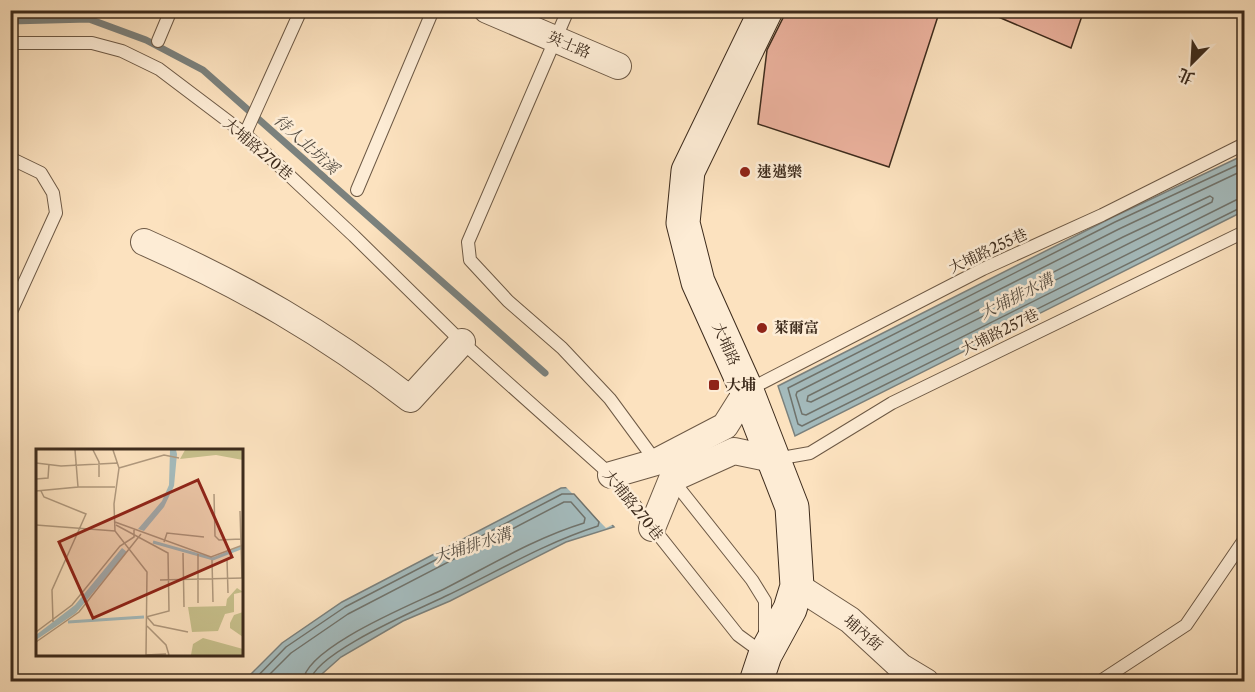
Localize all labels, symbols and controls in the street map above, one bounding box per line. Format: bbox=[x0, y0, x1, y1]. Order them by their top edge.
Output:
street label: 英士路 bbox=[545, 27, 594, 62]
north arrow bbox=[1162, 33, 1222, 93]
text: 北 bbox=[1175, 64, 1197, 89]
water label: 待人北坑溪 bbox=[271, 110, 345, 180]
street label: 大埔路270巷 bbox=[220, 113, 297, 184]
place label: 速邁樂 bbox=[757, 162, 802, 181]
marker: 速邁樂 bbox=[738, 165, 752, 179]
street label: 大埔路255巷 bbox=[945, 224, 1030, 277]
water label: 大埔排水溝 bbox=[976, 268, 1059, 323]
street label: 大埔路257巷 bbox=[958, 305, 1042, 359]
place label: 萊爾富 bbox=[774, 318, 819, 337]
street label: 大埔路 bbox=[709, 319, 744, 368]
marker: 萊爾富 bbox=[755, 321, 769, 335]
place label: 大埔 bbox=[726, 375, 756, 394]
marker: 大埔 bbox=[707, 378, 721, 392]
inset map bbox=[36, 449, 243, 656]
street label: 大埔路270巷 bbox=[599, 465, 668, 544]
water label: 大埔排水溝 bbox=[431, 522, 516, 567]
street label: 埔內街 bbox=[840, 611, 887, 655]

